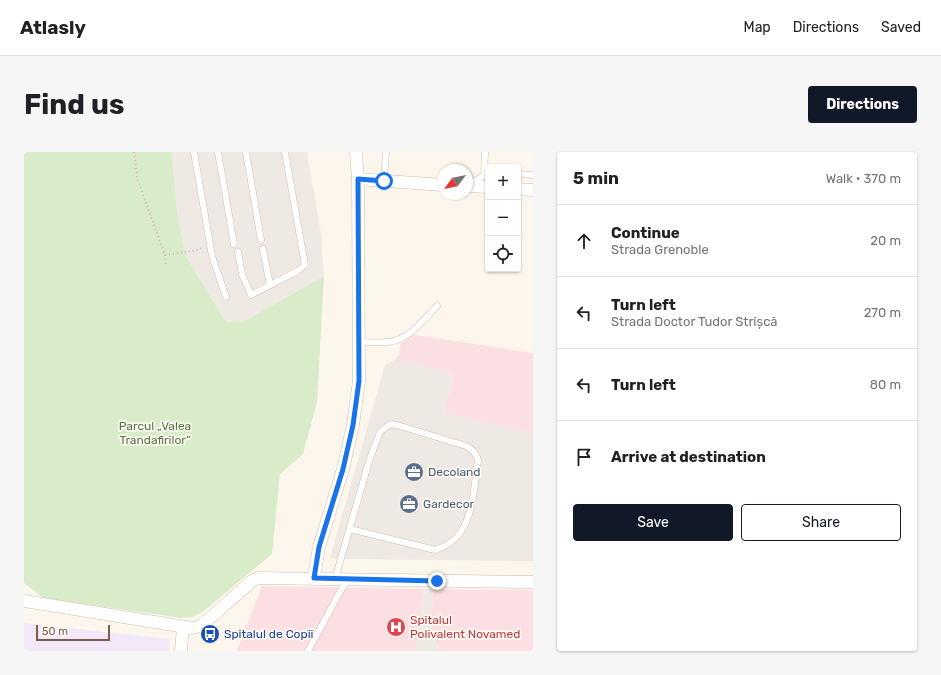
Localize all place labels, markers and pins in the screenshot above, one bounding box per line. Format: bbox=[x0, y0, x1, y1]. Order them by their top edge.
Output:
office icon: Decoland bbox=[403, 461, 425, 483]
place label: Decoland bbox=[428, 465, 480, 479]
office icon: Gardecor bbox=[398, 493, 420, 515]
place label: Gardecor bbox=[423, 497, 475, 511]
place label: Spitalul Polivalent Novamed bbox=[410, 613, 520, 641]
hospital icon: Spitalul Polivalent Novamed bbox=[385, 616, 407, 638]
bus stop icon: Spitalul de Copii bbox=[199, 623, 221, 645]
place label: Spitalul de Copii bbox=[224, 627, 314, 641]

